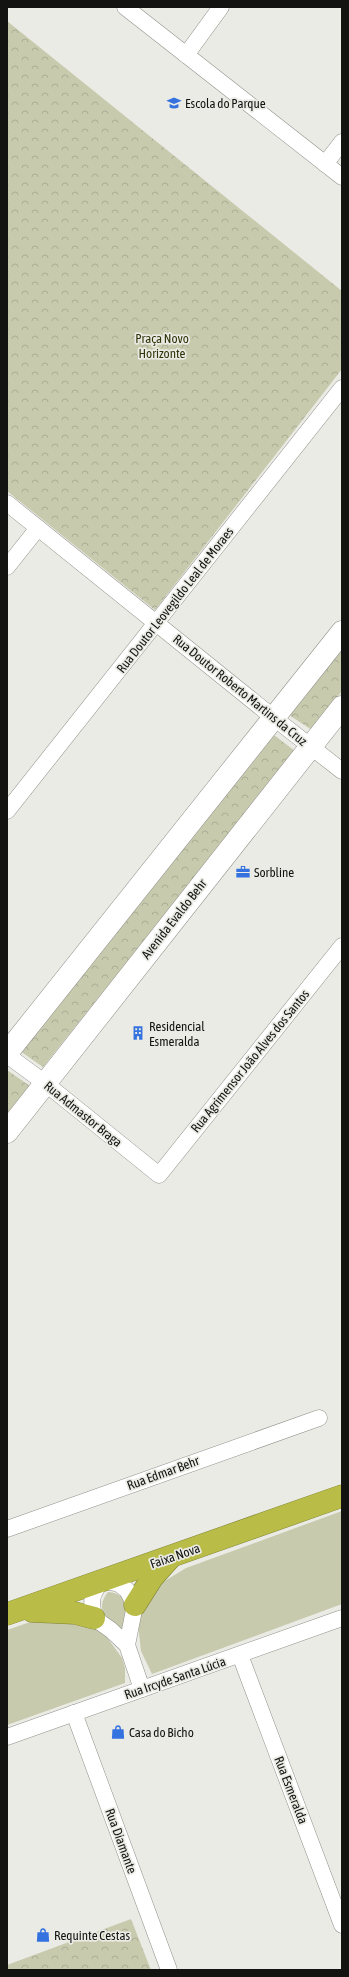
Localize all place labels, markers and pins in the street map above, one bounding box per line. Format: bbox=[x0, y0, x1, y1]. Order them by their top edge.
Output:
school or university icon: Escola do Parque bbox=[166, 95, 182, 111]
place label: Escola do Parque bbox=[185, 96, 266, 111]
office icon: Sorbline bbox=[235, 864, 251, 880]
place label: Sorbline bbox=[254, 865, 294, 880]
place label: Residencial Esmeralda bbox=[149, 1019, 205, 1049]
building icon: Residencial Esmeralda bbox=[130, 1025, 146, 1041]
shop icon: Casa do Bicho bbox=[110, 1724, 126, 1740]
place label: Casa do Bicho bbox=[129, 1725, 194, 1740]
shop icon: Requinte Cestas bbox=[35, 1927, 51, 1943]
place label: Requinte Cestas bbox=[54, 1928, 131, 1943]

